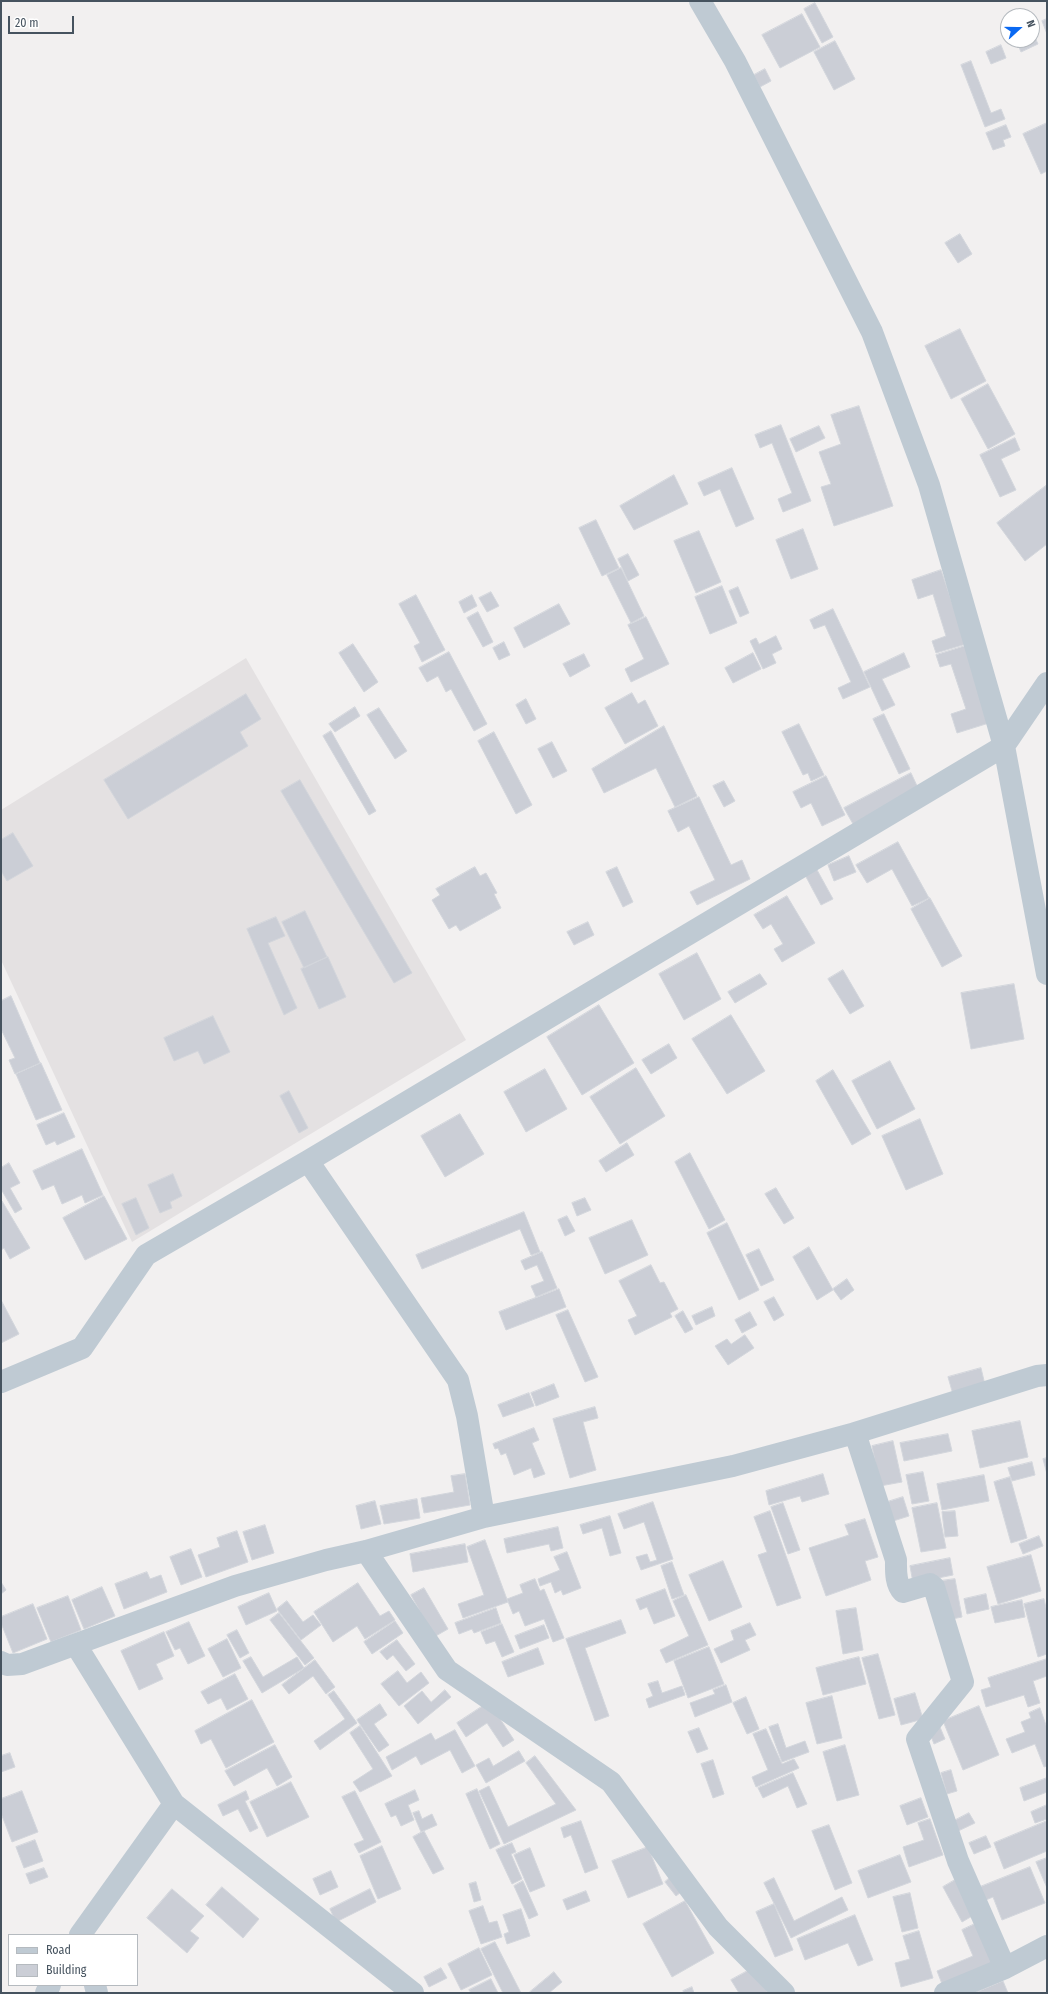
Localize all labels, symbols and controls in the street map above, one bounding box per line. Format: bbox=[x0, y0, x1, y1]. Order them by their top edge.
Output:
scale bar bbox=[10, 8, 76, 34]
north arrow bbox=[1000, 8, 1040, 48]
text: 20 m bbox=[15, 16, 39, 30]
text: N bbox=[1023, 18, 1038, 29]
legend bbox=[8, 1934, 138, 1986]
text: Road bbox=[46, 1943, 71, 1957]
text: Building bbox=[46, 1963, 86, 1977]

